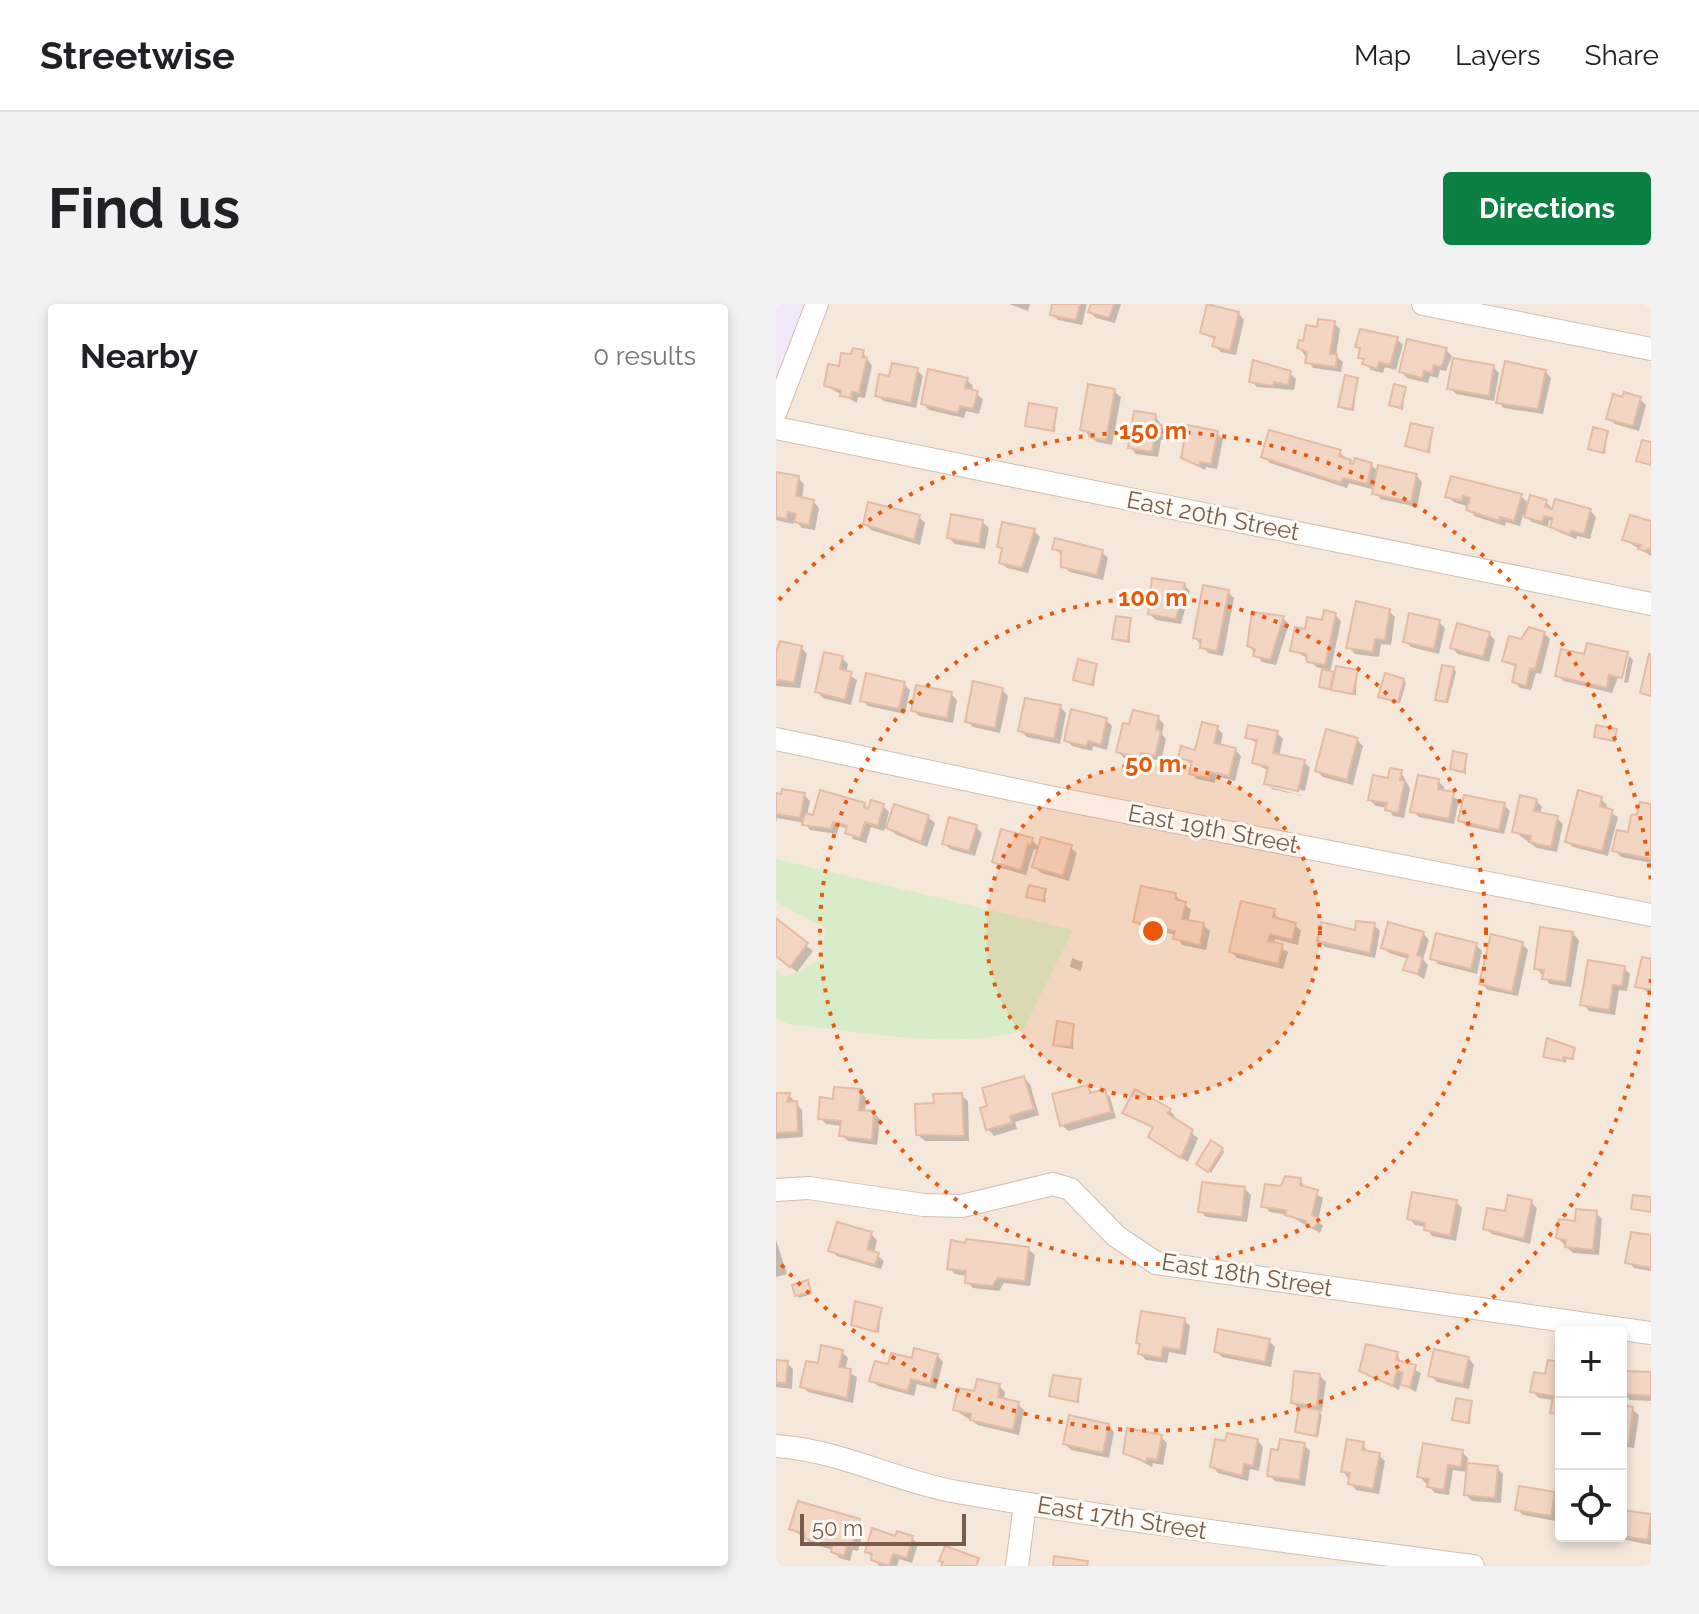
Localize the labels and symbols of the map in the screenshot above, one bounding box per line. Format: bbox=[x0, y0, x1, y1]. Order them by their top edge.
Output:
text: 150 m bbox=[1119, 416, 1187, 445]
street label: East 20th Street bbox=[1124, 485, 1302, 546]
text: 100 m bbox=[1118, 583, 1188, 612]
text: 50 m bbox=[1125, 749, 1181, 778]
street label: East 19th Street bbox=[1126, 798, 1300, 859]
centre of rings bbox=[1139, 917, 1167, 945]
street label: East 18th Street bbox=[1160, 1247, 1335, 1302]
street label: East 17th Street bbox=[1035, 1490, 1209, 1545]
scale bar bbox=[800, 1510, 966, 1546]

